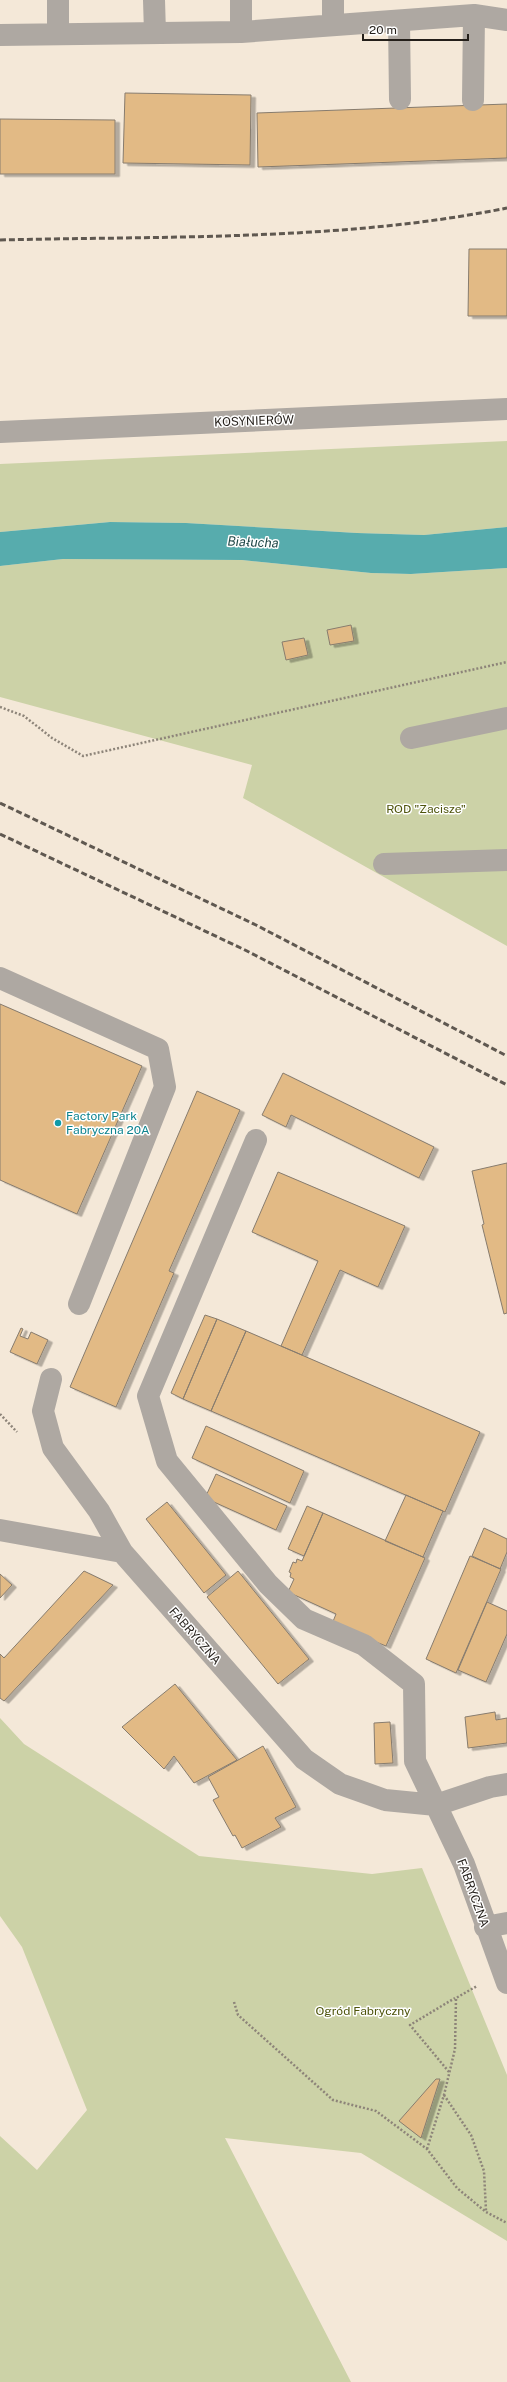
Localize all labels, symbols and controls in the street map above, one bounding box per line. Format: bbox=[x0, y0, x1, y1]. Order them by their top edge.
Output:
scale bar bbox=[363, 16, 468, 42]
text: 20 m bbox=[369, 23, 397, 37]
street label: KOSYNIERÓW bbox=[214, 413, 295, 429]
water label: Białucha bbox=[227, 534, 279, 550]
park label: ROD "Zacisze" bbox=[386, 802, 466, 816]
place label: Factory Park Fabryczna 20A bbox=[66, 1109, 150, 1137]
marker: Factory Park Fabryczna 20A bbox=[53, 1118, 63, 1128]
street label: FABRYCZNA bbox=[166, 1604, 224, 1668]
street label: FABRYCZNA bbox=[454, 1857, 492, 1929]
park label: Ogród Fabryczny bbox=[316, 2004, 411, 2018]

